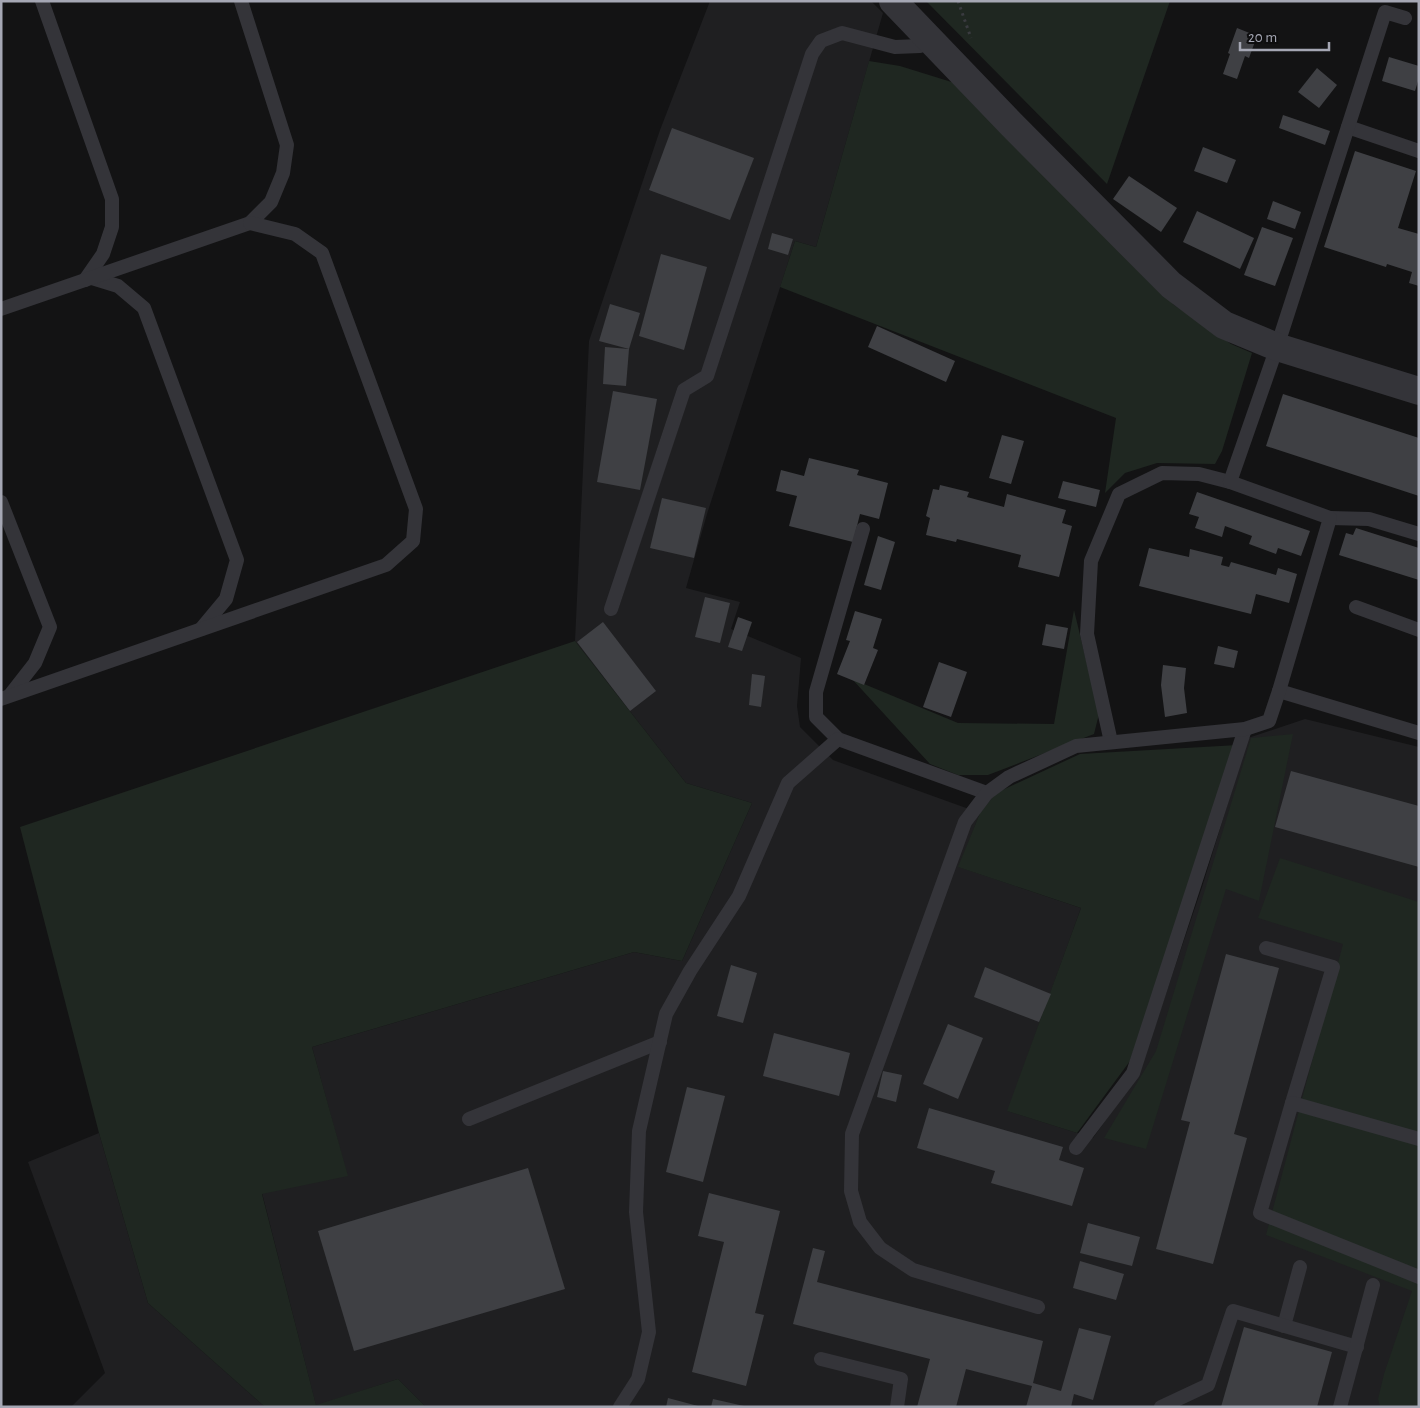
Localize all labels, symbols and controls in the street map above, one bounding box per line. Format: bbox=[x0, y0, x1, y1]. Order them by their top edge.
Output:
scale bar bbox=[1240, 20, 1329, 52]
text: 20 m bbox=[1248, 30, 1277, 45]

